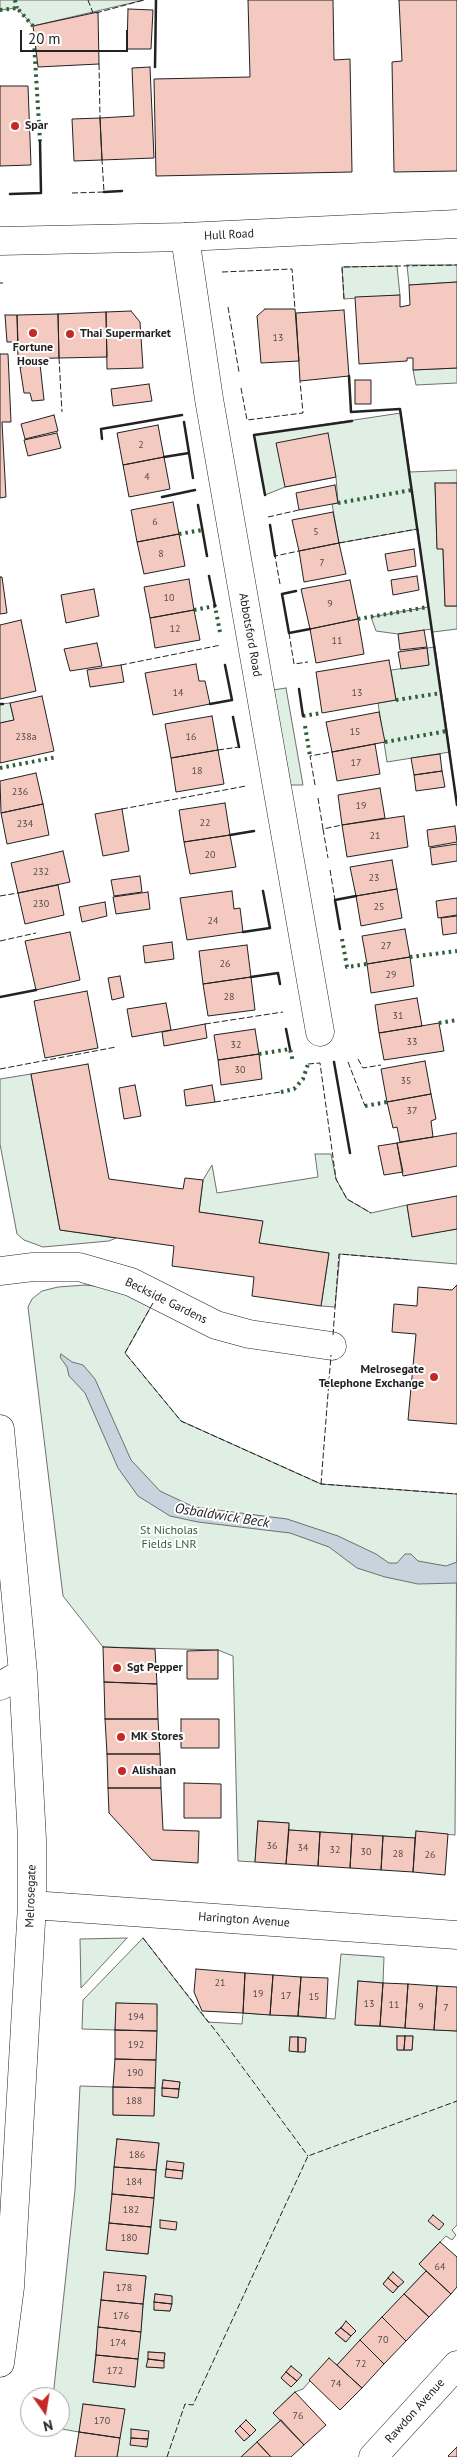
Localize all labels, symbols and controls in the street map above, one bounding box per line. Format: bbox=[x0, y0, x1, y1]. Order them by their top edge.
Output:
scale bar bbox=[22, 20, 130, 52]
text: 20 m bbox=[28, 29, 61, 48]
place label: Spar bbox=[25, 119, 48, 133]
marker: Spar bbox=[9, 120, 21, 132]
street label: Hull Road bbox=[204, 226, 254, 244]
marker: Fortune House bbox=[27, 327, 39, 339]
place label: Thai Supermarket bbox=[80, 327, 171, 341]
marker: Thai Supermarket bbox=[64, 328, 76, 340]
house number: 13 bbox=[273, 332, 283, 344]
place label: Fortune House bbox=[13, 341, 53, 369]
house number: 2 bbox=[138, 439, 144, 451]
house number: 4 bbox=[144, 471, 150, 483]
house number: 6 bbox=[152, 516, 158, 528]
house number: 5 bbox=[313, 526, 319, 538]
house number: 8 bbox=[158, 548, 164, 560]
house number: 7 bbox=[319, 557, 325, 569]
house number: 10 bbox=[164, 592, 174, 604]
street label: Abbotsford Road bbox=[236, 592, 264, 678]
house number: 9 bbox=[327, 598, 333, 610]
house number: 12 bbox=[170, 623, 180, 635]
house number: 11 bbox=[332, 635, 342, 647]
house number: 14 bbox=[173, 687, 183, 699]
house number: 13 bbox=[352, 687, 362, 699]
house number: 15 bbox=[350, 726, 360, 738]
house number: 238a bbox=[15, 731, 37, 743]
house number: 16 bbox=[186, 731, 196, 743]
house number: 17 bbox=[351, 757, 361, 769]
house number: 18 bbox=[192, 765, 202, 777]
house number: 236 bbox=[12, 786, 28, 798]
house number: 19 bbox=[356, 800, 366, 812]
house number: 22 bbox=[200, 817, 210, 829]
house number: 234 bbox=[17, 818, 33, 830]
house number: 21 bbox=[370, 830, 380, 842]
house number: 20 bbox=[205, 849, 215, 861]
house number: 232 bbox=[33, 866, 49, 878]
house number: 23 bbox=[369, 872, 379, 884]
house number: 230 bbox=[33, 898, 49, 910]
house number: 25 bbox=[374, 901, 384, 913]
house number: 24 bbox=[208, 915, 218, 927]
house number: 27 bbox=[381, 940, 391, 952]
house number: 26 bbox=[220, 958, 230, 970]
house number: 29 bbox=[386, 969, 396, 981]
house number: 28 bbox=[224, 991, 234, 1003]
house number: 31 bbox=[393, 1010, 403, 1022]
house number: 33 bbox=[407, 1036, 417, 1048]
house number: 32 bbox=[231, 1039, 241, 1051]
house number: 30 bbox=[235, 1064, 245, 1076]
house number: 35 bbox=[401, 1075, 411, 1087]
house number: 37 bbox=[407, 1105, 417, 1117]
street label: Beckside Gardens bbox=[123, 1275, 209, 1327]
place label: Melrosegate Telephone Exchange bbox=[319, 1363, 424, 1391]
marker: Melrosegate Telephone Exchange bbox=[428, 1371, 440, 1383]
water label: Osbaldwick Beck bbox=[174, 1500, 270, 1532]
park label: St Nicholas Fields LNR bbox=[140, 1524, 198, 1552]
place label: Sgt Pepper bbox=[127, 1661, 183, 1675]
marker: Sgt Pepper bbox=[111, 1662, 123, 1674]
place label: MK Stores bbox=[131, 1730, 183, 1744]
marker: MK Stores bbox=[115, 1731, 127, 1743]
place label: Alishaan bbox=[132, 1764, 176, 1778]
marker: Alishaan bbox=[116, 1765, 128, 1777]
house number: 36 bbox=[267, 1840, 277, 1852]
house number: 34 bbox=[298, 1842, 308, 1854]
house number: 32 bbox=[330, 1844, 340, 1856]
house number: 30 bbox=[361, 1846, 371, 1858]
house number: 28 bbox=[393, 1848, 403, 1860]
house number: 26 bbox=[425, 1849, 435, 1861]
street label: Melrosegate bbox=[23, 1864, 39, 1928]
street label: Harington Avenue bbox=[198, 1910, 290, 1930]
house number: 21 bbox=[215, 1977, 225, 1989]
house number: 19 bbox=[253, 1988, 263, 2000]
house number: 17 bbox=[281, 1990, 291, 2002]
house number: 15 bbox=[309, 1991, 319, 2003]
house number: 13 bbox=[364, 1998, 374, 2010]
house number: 11 bbox=[389, 1999, 399, 2011]
house number: 9 bbox=[418, 2001, 424, 2013]
house number: 7 bbox=[443, 2002, 449, 2014]
house number: 194 bbox=[128, 2011, 144, 2023]
house number: 192 bbox=[128, 2039, 144, 2051]
house number: 190 bbox=[127, 2067, 143, 2079]
house number: 188 bbox=[126, 2095, 142, 2107]
house number: 186 bbox=[129, 2149, 145, 2161]
house number: 184 bbox=[126, 2176, 142, 2188]
house number: 182 bbox=[123, 2204, 139, 2216]
house number: 180 bbox=[121, 2232, 137, 2244]
house number: 64 bbox=[435, 2261, 445, 2273]
house number: 178 bbox=[116, 2282, 132, 2294]
house number: 176 bbox=[113, 2310, 129, 2322]
house number: 70 bbox=[378, 2334, 388, 2346]
house number: 174 bbox=[110, 2337, 126, 2349]
house number: 72 bbox=[356, 2358, 366, 2370]
house number: 172 bbox=[107, 2365, 123, 2377]
street label: Rawdon Avenue bbox=[382, 2376, 448, 2446]
house number: 74 bbox=[331, 2378, 341, 2390]
north arrow bbox=[20, 2387, 70, 2437]
house number: 76 bbox=[293, 2410, 303, 2422]
house number: 170 bbox=[94, 2415, 110, 2427]
text: N bbox=[42, 2416, 55, 2435]

